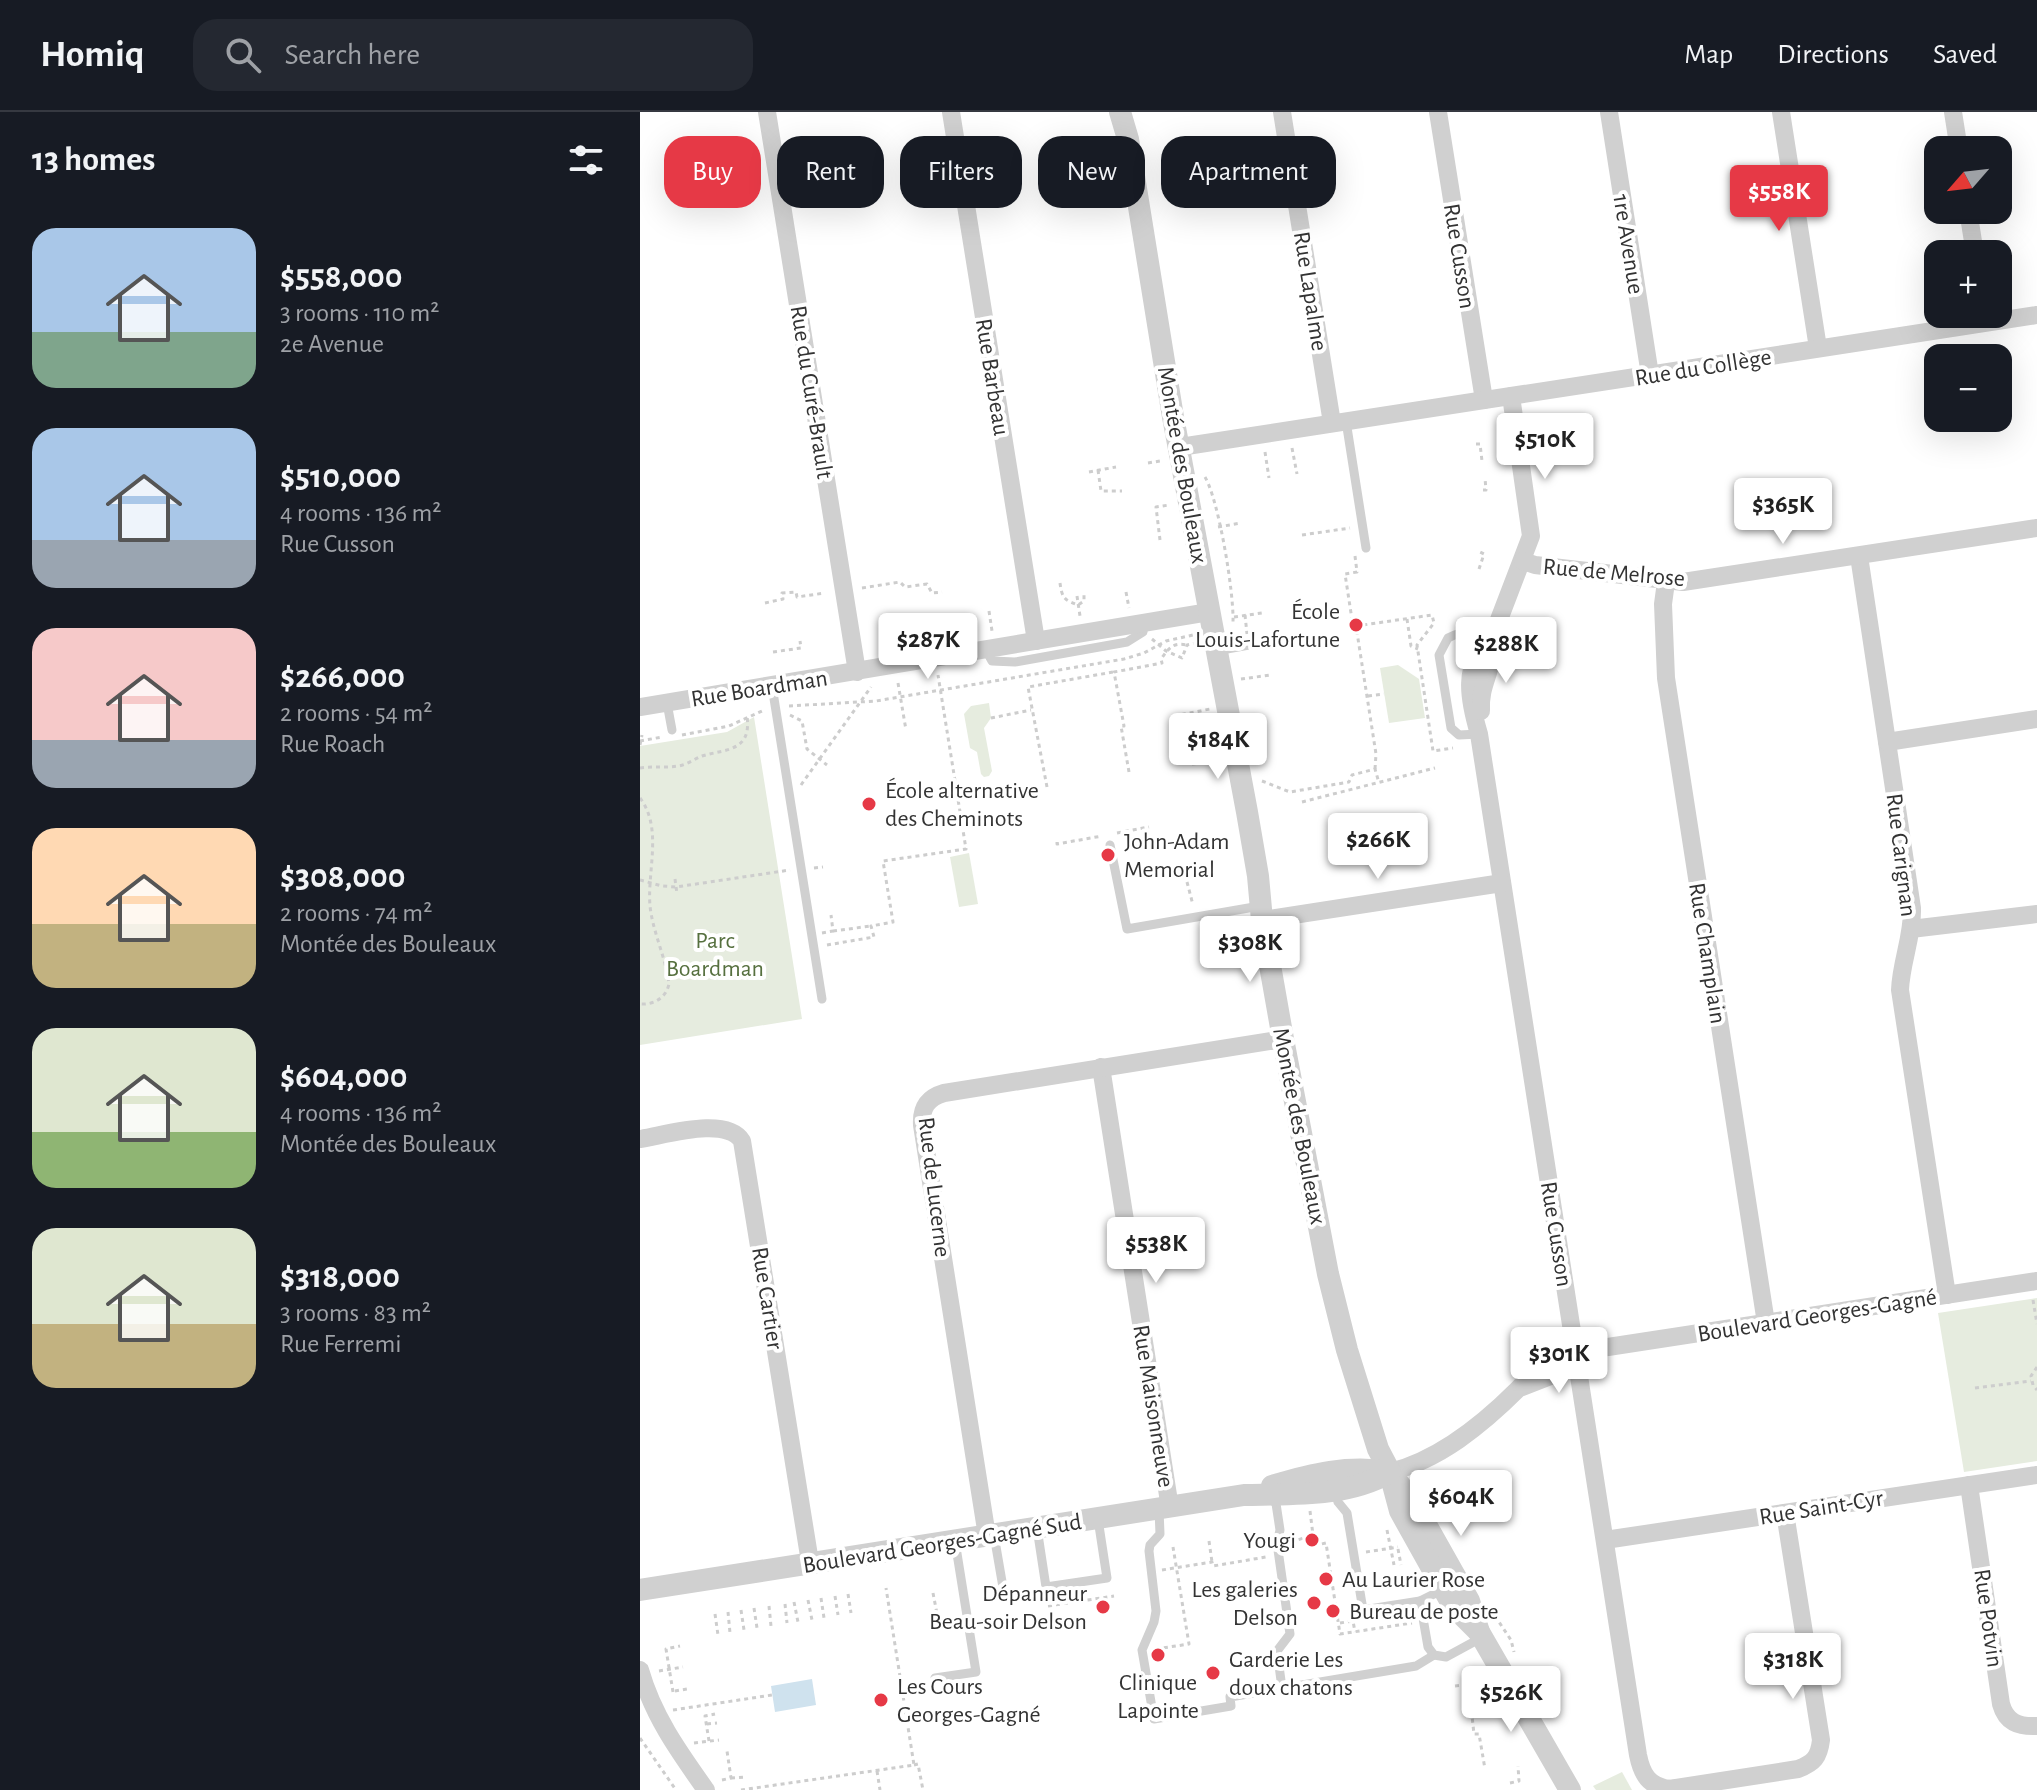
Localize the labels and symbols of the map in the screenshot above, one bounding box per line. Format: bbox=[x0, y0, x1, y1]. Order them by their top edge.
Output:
north arrow bbox=[1924, 136, 2012, 224]
pin: $558K bbox=[1723, 165, 1835, 233]
street label: 1re Avenue bbox=[1608, 192, 1648, 296]
street label: Rue Cusson bbox=[1439, 202, 1479, 310]
street label: Rue Lapalme bbox=[1289, 230, 1331, 353]
street label: Rue du Curé-Brault bbox=[785, 304, 837, 481]
street label: Rue Barbeau bbox=[971, 317, 1013, 437]
street label: Rue du Collège bbox=[1633, 345, 1773, 391]
street label: Montée des Bouleaux bbox=[1153, 365, 1211, 566]
pin: $510K bbox=[1489, 413, 1601, 481]
pin: $365K bbox=[1727, 478, 1839, 546]
street label: Rue de Melrose bbox=[1542, 555, 1686, 591]
place label: École Louis-Lafortune bbox=[1195, 598, 1340, 652]
pin: $287K bbox=[872, 613, 984, 681]
marker: École Louis-Lafortune bbox=[1347, 616, 1365, 634]
pin: $288K bbox=[1450, 617, 1562, 685]
street label: Rue Boardman bbox=[689, 666, 829, 712]
pin: $184K bbox=[1162, 713, 1274, 781]
place label: École alternative des Cheminots bbox=[885, 777, 1039, 831]
street label: Rue Carignan bbox=[1882, 792, 1920, 918]
marker: École alternative des Cheminots bbox=[860, 795, 878, 813]
pin: $266K bbox=[1322, 813, 1434, 881]
place label: John-Adam Memorial bbox=[1124, 830, 1229, 882]
marker: John-Adam Memorial bbox=[1099, 846, 1117, 864]
street label: Rue Champlain bbox=[1684, 881, 1730, 1025]
pin: $308K bbox=[1194, 916, 1306, 984]
park label: Parc Boardman bbox=[666, 929, 764, 981]
street label: Montée des Bouleaux bbox=[1268, 1026, 1330, 1227]
street label: Rue de Lucerne bbox=[913, 1116, 955, 1259]
street label: Rue Cusson bbox=[1536, 1180, 1576, 1288]
pin: $538K bbox=[1100, 1217, 1212, 1285]
street label: Rue Cartier bbox=[747, 1245, 787, 1351]
street label: Boulevard Georges-Gagné bbox=[1696, 1285, 1939, 1347]
street label: Rue Maisonneuve bbox=[1128, 1323, 1178, 1489]
pin: $301K bbox=[1503, 1327, 1615, 1395]
pin: $604K bbox=[1405, 1470, 1517, 1538]
street label: Rue Saint-Cyr bbox=[1757, 1486, 1885, 1530]
street label: Boulevard Georges-Gagné Sud bbox=[801, 1510, 1083, 1578]
place label: Yougi bbox=[1243, 1529, 1296, 1553]
marker: Yougi bbox=[1303, 1531, 1321, 1549]
street label: Rue Potvin bbox=[1969, 1567, 2007, 1669]
place label: Au Laurier Rose bbox=[1342, 1568, 1485, 1592]
marker: Au Laurier Rose bbox=[1317, 1570, 1335, 1588]
place label: Les galeries Delson bbox=[1191, 1578, 1298, 1630]
place label: Dépanneur Beau-soir Delson bbox=[929, 1582, 1087, 1634]
marker: Les galeries Delson bbox=[1305, 1594, 1323, 1612]
marker: Dépanneur Beau-soir Delson bbox=[1094, 1598, 1112, 1616]
place label: Bureau de poste bbox=[1349, 1600, 1499, 1624]
marker: Bureau de poste bbox=[1324, 1602, 1342, 1620]
pin: $318K bbox=[1737, 1633, 1849, 1701]
marker: Clinique Lapointe bbox=[1149, 1646, 1167, 1664]
place label: Garderie Les doux chatons bbox=[1229, 1648, 1353, 1700]
marker: Garderie Les doux chatons bbox=[1204, 1664, 1222, 1682]
pin: $526K bbox=[1455, 1666, 1567, 1734]
place label: Clinique Lapointe bbox=[1117, 1671, 1199, 1723]
place label: Les Cours Georges-Gagné bbox=[897, 1675, 1041, 1727]
marker: Les Cours Georges-Gagné bbox=[872, 1691, 890, 1709]

